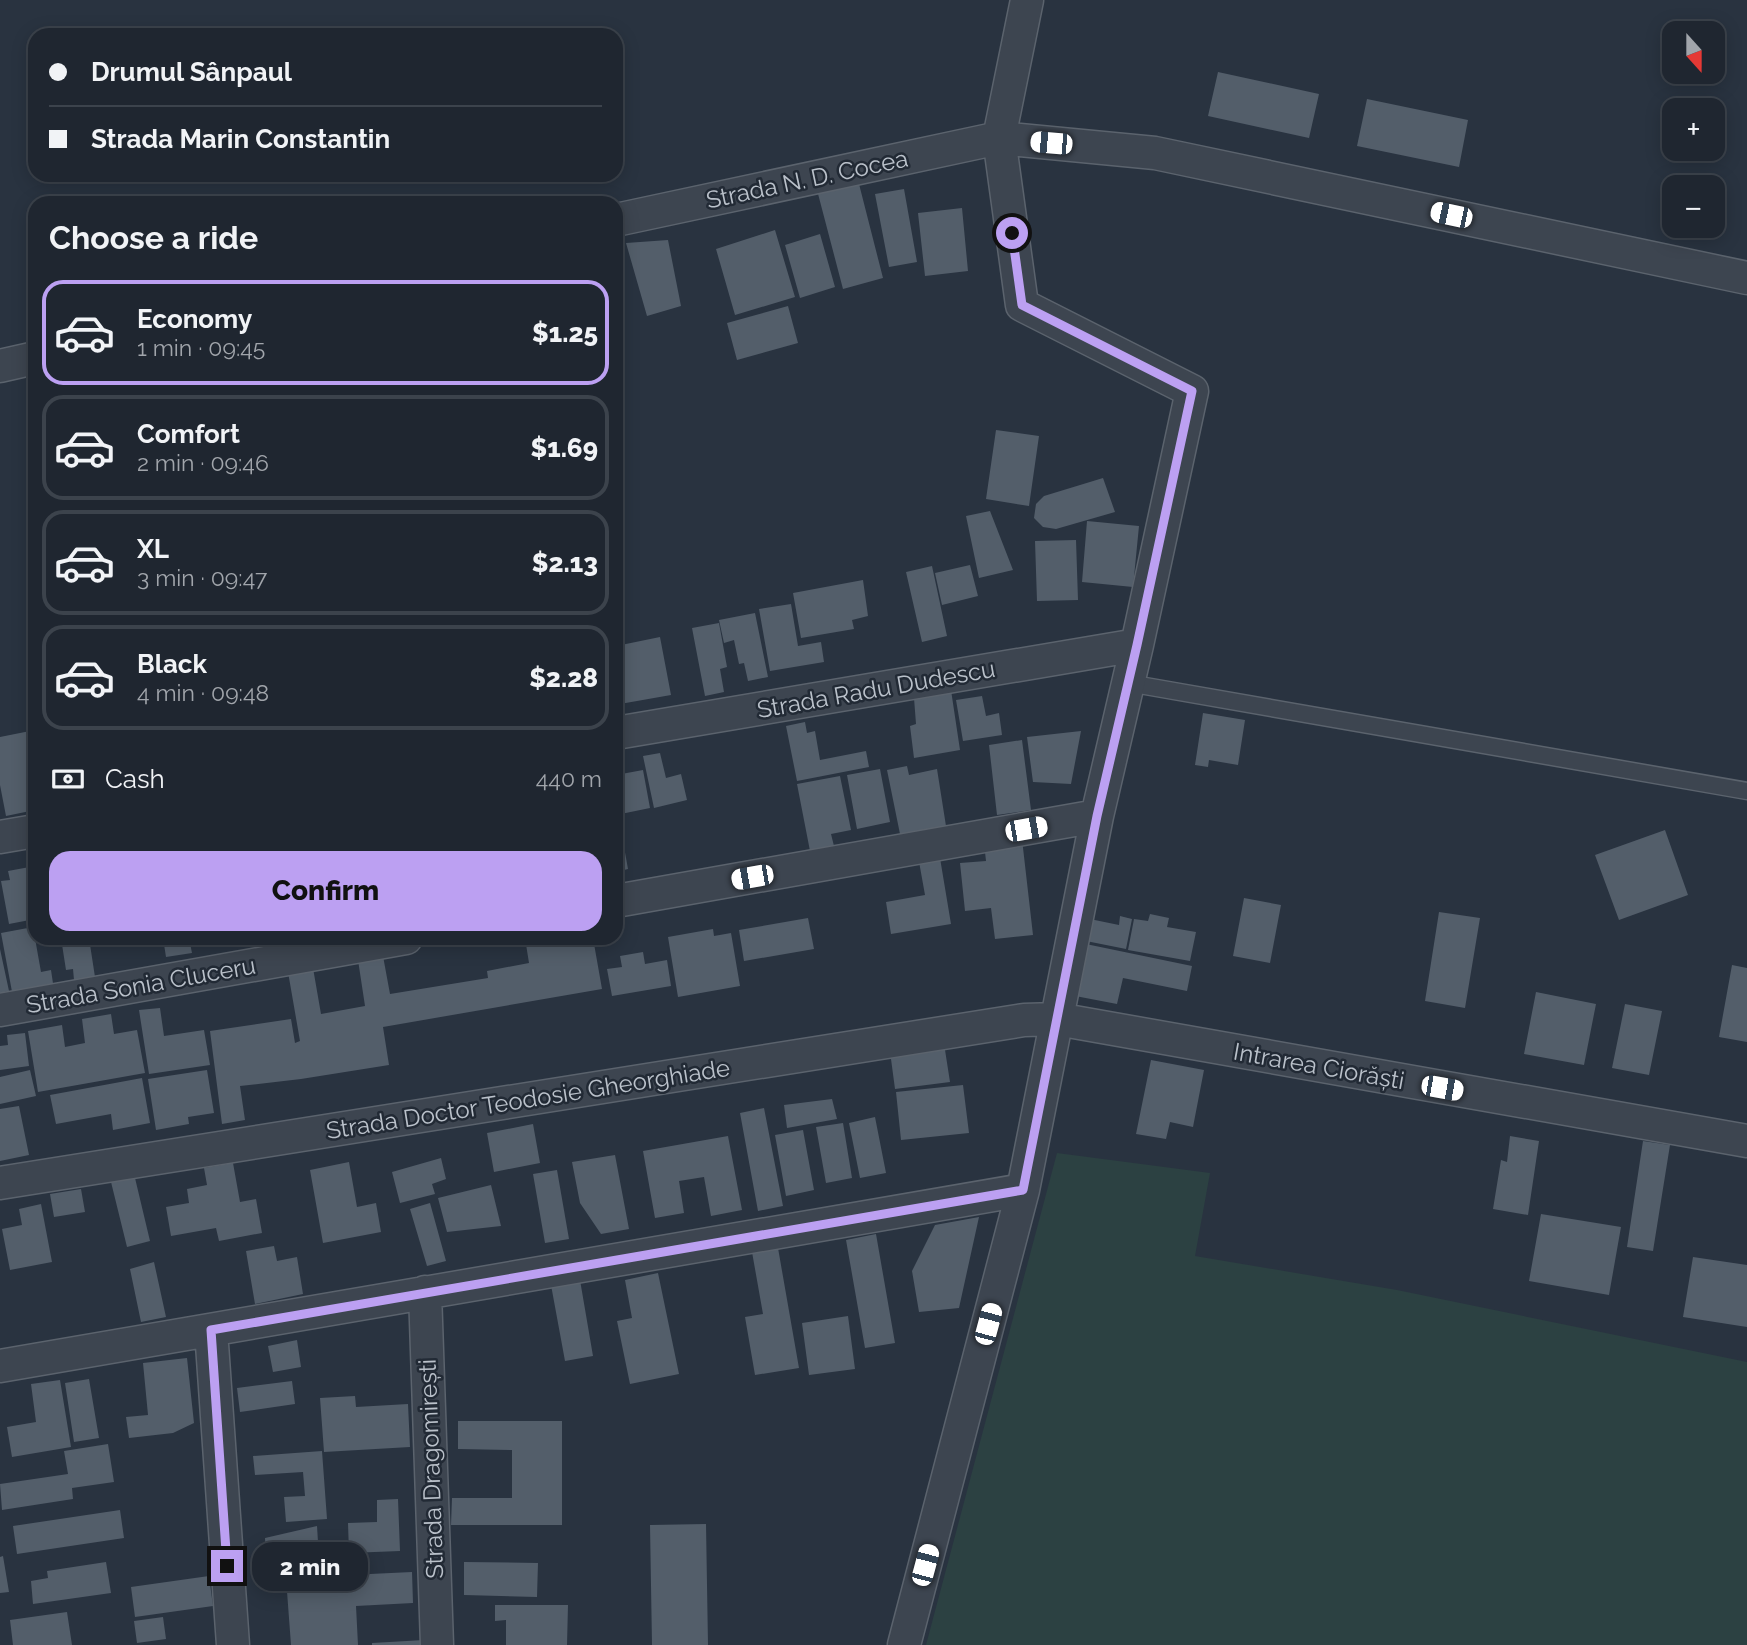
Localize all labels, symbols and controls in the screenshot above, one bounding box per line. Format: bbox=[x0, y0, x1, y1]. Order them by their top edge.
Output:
north arrow bbox=[1662, 21, 1726, 84]
map controls bbox=[1662, 21, 1725, 238]
text: Drumul Sânpaul bbox=[91, 57, 292, 87]
button: + bbox=[1662, 98, 1725, 161]
text: Strada Marin Constantin bbox=[91, 124, 390, 154]
car bbox=[1030, 131, 1073, 155]
street label: Strada N. D. Cocea bbox=[703, 143, 911, 215]
button: − bbox=[1662, 175, 1725, 238]
car bbox=[1429, 200, 1474, 230]
route start bbox=[996, 217, 1028, 249]
text: Choose a ride bbox=[49, 219, 258, 256]
icon: car bbox=[53, 301, 116, 364]
text: Economy bbox=[137, 304, 252, 334]
text: $1.25 bbox=[532, 318, 598, 348]
text: 1 min · 09:45 bbox=[137, 334, 265, 361]
icon: car bbox=[53, 416, 116, 479]
text: Comfort bbox=[137, 419, 240, 449]
text: $1.69 bbox=[531, 433, 598, 463]
text: 2 min · 09:46 bbox=[137, 449, 269, 476]
icon: car bbox=[53, 531, 116, 594]
text: XL bbox=[137, 534, 169, 564]
text: $2.13 bbox=[532, 548, 598, 578]
text: 3 min · 09:47 bbox=[137, 564, 267, 591]
icon: car bbox=[53, 646, 116, 709]
text: Black bbox=[137, 649, 207, 679]
street label: Strada Radu Dudescu bbox=[755, 654, 997, 724]
text: $2.28 bbox=[529, 663, 598, 693]
text: 4 min · 09:48 bbox=[137, 679, 269, 706]
icon: cash bbox=[49, 760, 87, 798]
text: Cash bbox=[105, 764, 165, 794]
text: 440 m bbox=[536, 765, 602, 792]
car bbox=[1004, 815, 1049, 843]
button: Confirm bbox=[49, 851, 602, 931]
car bbox=[730, 863, 775, 891]
street label: Strada Sonia Cluceru bbox=[24, 951, 258, 1019]
street label: Intrarea Ciorăști bbox=[1231, 1037, 1407, 1095]
street label: Strada Doctor Teodosie Gheorghiade bbox=[324, 1053, 732, 1145]
car bbox=[1420, 1074, 1465, 1102]
car bbox=[973, 1301, 1004, 1347]
street label: Strada Dragomirești bbox=[413, 1359, 449, 1579]
callout: 2 min bbox=[252, 1542, 367, 1590]
car bbox=[910, 1542, 941, 1588]
route end bbox=[211, 1550, 243, 1582]
text: 2 min bbox=[280, 1553, 340, 1580]

